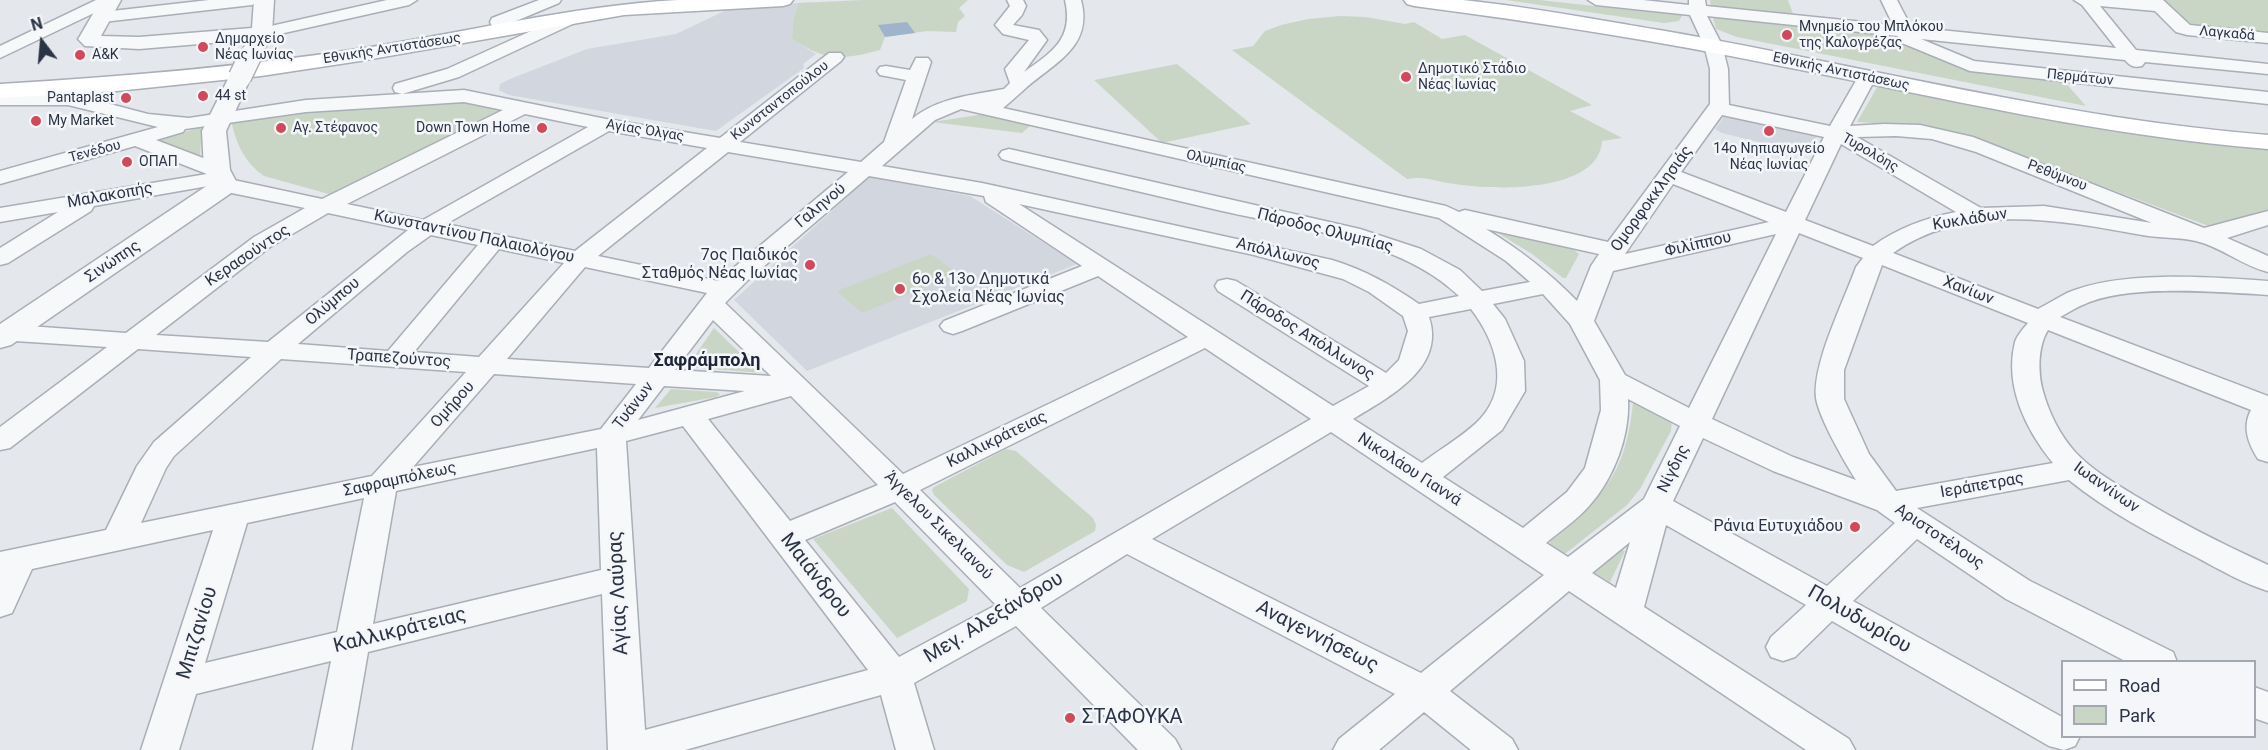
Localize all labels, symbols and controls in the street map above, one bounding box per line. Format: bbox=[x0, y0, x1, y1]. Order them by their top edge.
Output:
north arrow bbox=[12, 12, 72, 72]
text: N bbox=[29, 14, 45, 35]
place label: Μνημείο του Μπλόκου της Καλογρέζας bbox=[1799, 19, 1943, 51]
street label: Λαγκαδά bbox=[2199, 23, 2255, 45]
marker: Μνημείο του Μπλόκου της Καλογρέζας bbox=[1780, 28, 1794, 42]
street label: Εθνικής Αντιστάσεως bbox=[322, 30, 462, 68]
place label: Δημαρχείο Νέας Ιωνίας bbox=[215, 31, 293, 63]
marker: Δημαρχείο Νέας Ιωνίας bbox=[196, 40, 210, 54]
place label: A&K bbox=[92, 47, 119, 63]
marker: A&K bbox=[73, 48, 87, 62]
street label: Εθνικής Αντιστάσεως bbox=[1771, 49, 1911, 95]
street label: Κωνσταντοπούλου bbox=[728, 58, 832, 144]
place label: Δημοτικό Στάδιο Νέας Ιωνίας bbox=[1418, 61, 1526, 94]
street label: Περμάτων bbox=[2046, 66, 2114, 90]
marker: Δημοτικό Στάδιο Νέας Ιωνίας bbox=[1399, 70, 1413, 84]
place label: 44 st bbox=[215, 88, 246, 104]
marker: 44 st bbox=[196, 89, 210, 103]
place label: Pantaplast bbox=[47, 90, 114, 106]
marker: Pantaplast bbox=[119, 91, 133, 105]
place label: My Market bbox=[48, 113, 114, 129]
marker: My Market bbox=[29, 114, 43, 128]
street label: Αγίας Όλγας bbox=[605, 117, 685, 145]
place label: Αγ. Στέφανος bbox=[293, 120, 378, 136]
place label: Down Town Home bbox=[416, 120, 530, 136]
marker: Αγ. Στέφανος bbox=[274, 121, 288, 135]
marker: Down Town Home bbox=[535, 121, 549, 135]
marker: 14ο Νηπιαγωγείο Νέας Ιωνίας bbox=[1762, 124, 1776, 138]
street label: Τυρολόης bbox=[1839, 130, 1901, 176]
street label: Τενέδου bbox=[67, 137, 123, 167]
place label: 14ο Νηπιαγωγείο Νέας Ιωνίας bbox=[1713, 141, 1825, 174]
street label: Ομορφοκκλησιάς bbox=[1607, 142, 1697, 256]
street label: Ολυμπίας bbox=[1184, 147, 1248, 177]
place label: ΟΠΑΠ bbox=[139, 154, 178, 170]
marker: ΟΠΑΠ bbox=[120, 155, 134, 169]
street label: Ρεθύμνου bbox=[2025, 157, 2089, 195]
street label: Μαλακοπής bbox=[66, 179, 154, 213]
street label: Γαληνού bbox=[792, 179, 850, 233]
street label: Πάροδος Ολυμπίας bbox=[1255, 205, 1395, 257]
street label: Κυκλάδων bbox=[1931, 205, 2009, 235]
street label: Κωνσταντίνου Παλαιολόγου bbox=[372, 206, 576, 268]
street label: Κερασούντος bbox=[202, 221, 294, 291]
street label: Φιλίππου bbox=[1663, 228, 1733, 262]
street label: Απόλλωνος bbox=[1234, 234, 1322, 274]
street label: Σινώπης bbox=[82, 237, 144, 287]
place label: 7ος Παιδικός Σταθμός Νέας Ιωνίας bbox=[642, 246, 798, 284]
marker: 7ος Παιδικός Σταθμός Νέας Ιωνίας bbox=[803, 258, 817, 272]
place label: 6ο & 13ο Δημοτικά Σχολεία Νέας Ιωνίας bbox=[912, 270, 1065, 308]
street label: Χανίων bbox=[1940, 273, 1996, 309]
street label: Ολύμπου bbox=[302, 274, 364, 330]
marker: 6ο & 13ο Δημοτικά Σχολεία Νέας Ιωνίας bbox=[893, 282, 907, 296]
street label: Πάροδος Απόλλωνος bbox=[1236, 287, 1378, 385]
street label: Τραπεζούντος bbox=[346, 346, 452, 372]
district label: Σαφράμπολη bbox=[654, 350, 760, 372]
street label: Ομήρου bbox=[427, 378, 479, 432]
street label: Τυάνων bbox=[609, 378, 659, 434]
street label: Καλλικράτειας bbox=[944, 408, 1050, 472]
street label: Νικολάου Γιαννά bbox=[1354, 429, 1464, 511]
street label: Νίγδης bbox=[1654, 442, 1694, 496]
street label: Ιωαννίνων bbox=[2069, 458, 2143, 518]
street label: Σαφραμπόλεως bbox=[342, 459, 458, 501]
street label: Άγγελου Σικελιανού bbox=[880, 468, 996, 584]
street label: Ιεράπετρας bbox=[1939, 469, 2025, 503]
street label: Αριστοτέλους bbox=[1891, 500, 1987, 574]
place label: Ράνια Ευτυχιάδου bbox=[1713, 517, 1843, 537]
marker: Ράνια Ευτυχιάδου bbox=[1848, 520, 1862, 534]
street label: Μαιάνδρου bbox=[774, 529, 856, 623]
street label: Αγίας Λαύρας bbox=[604, 530, 634, 656]
street label: Μεγ. Αλεξάνδρου bbox=[920, 567, 1068, 669]
street label: Πολυδωρίου bbox=[1803, 581, 1915, 659]
street label: Μπιζανίου bbox=[173, 584, 223, 682]
street label: Αναγεννήσεως bbox=[1252, 596, 1382, 678]
street label: Καλλικράτειας bbox=[331, 603, 469, 659]
legend bbox=[2061, 660, 2256, 738]
text: Road bbox=[2119, 675, 2160, 696]
text: Park bbox=[2119, 705, 2155, 726]
place label: ΣΤΑΦΟΥΚΑ bbox=[1082, 706, 1183, 730]
marker: ΣΤΑΦΟΥΚΑ bbox=[1063, 711, 1077, 725]

